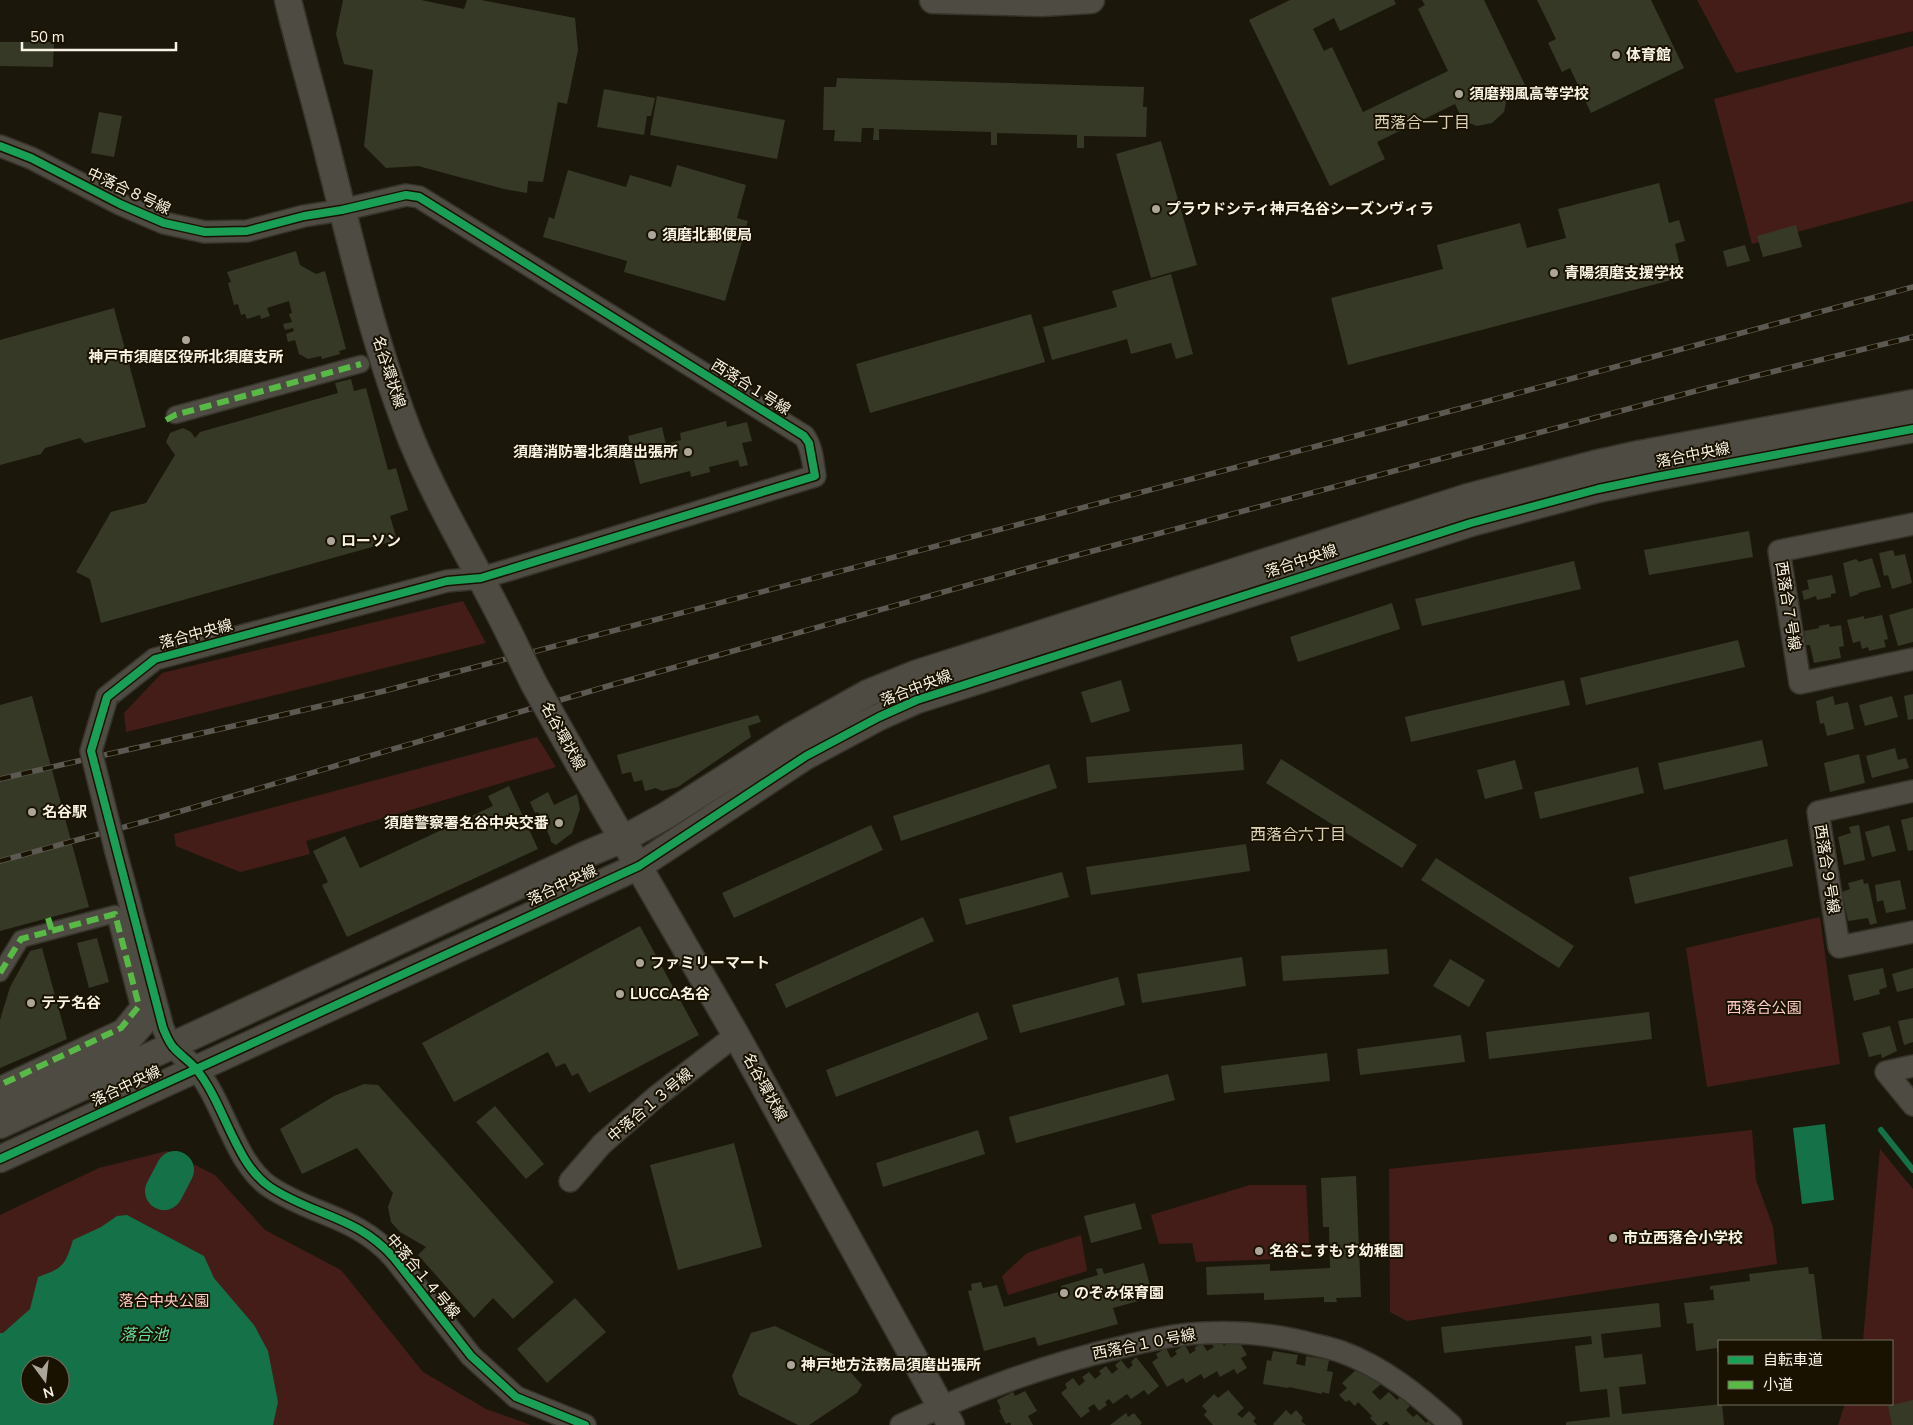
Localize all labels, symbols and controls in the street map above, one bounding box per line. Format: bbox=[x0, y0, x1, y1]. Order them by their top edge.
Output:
scale bar bbox=[22, 20, 176, 52]
text: 50 m bbox=[30, 27, 65, 47]
place label: 体育館 bbox=[1626, 45, 1671, 65]
marker: 体育館 bbox=[1610, 49, 1622, 61]
place label: 須磨翔風高等学校 bbox=[1469, 84, 1589, 104]
marker: 須磨翔風高等学校 bbox=[1453, 88, 1465, 100]
district label: 西落合一丁目 bbox=[1374, 112, 1470, 134]
street label: 中落合８号線 bbox=[84, 163, 174, 219]
place label: プラウドシティ神戸名谷シーズンヴィラ bbox=[1166, 199, 1434, 219]
marker: プラウドシティ神戸名谷シーズンヴィラ bbox=[1150, 203, 1162, 215]
place label: 須磨北郵便局 bbox=[662, 225, 752, 245]
marker: 須磨北郵便局 bbox=[646, 229, 658, 241]
place label: 青陽須磨支援学校 bbox=[1564, 263, 1684, 283]
marker: 青陽須磨支援学校 bbox=[1548, 267, 1560, 279]
street label: 名谷環状線 bbox=[368, 333, 410, 411]
marker: 神戸市須磨区役所北須磨支所 bbox=[180, 334, 192, 346]
place label: 神戸市須磨区役所北須磨支所 bbox=[87, 347, 284, 367]
street label: 西落合１号線 bbox=[708, 355, 794, 419]
street label: 落合中央線 bbox=[1654, 438, 1732, 472]
place label: 須磨消防署北須磨出張所 bbox=[513, 442, 678, 462]
marker: 須磨消防署北須磨出張所 bbox=[682, 446, 694, 458]
place label: ローソン bbox=[341, 531, 401, 551]
marker: ローソン bbox=[325, 535, 337, 547]
street label: 落合中央線 bbox=[1262, 540, 1340, 582]
street label: 西落合７号線 bbox=[1771, 560, 1805, 652]
street label: 落合中央線 bbox=[157, 615, 235, 653]
street label: 落合中央線 bbox=[877, 665, 955, 711]
street label: 名谷環状線 bbox=[536, 698, 590, 774]
place label: 名谷駅 bbox=[42, 802, 87, 822]
marker: 名谷駅 bbox=[26, 806, 38, 818]
place label: 須磨警察署名谷中央交番 bbox=[384, 813, 549, 833]
marker: 須磨警察署名谷中央交番 bbox=[553, 817, 565, 829]
street label: 西落合９号線 bbox=[1810, 823, 1844, 915]
district label: 西落合六丁目 bbox=[1250, 824, 1346, 846]
street label: 落合中央線 bbox=[524, 860, 600, 910]
place label: ファミリーマート bbox=[650, 953, 770, 973]
marker: ファミリーマート bbox=[634, 957, 646, 969]
place label: LUCCA名谷 bbox=[630, 984, 710, 1004]
marker: LUCCA名谷 bbox=[614, 988, 626, 1000]
place label: テテ名谷 bbox=[41, 993, 101, 1013]
marker: テテ名谷 bbox=[25, 997, 37, 1009]
park label: 西落合公園 bbox=[1726, 998, 1802, 1018]
street label: 名谷環状線 bbox=[738, 1049, 792, 1125]
street label: 落合中央線 bbox=[88, 1061, 164, 1111]
street label: 中落合１３号線 bbox=[603, 1064, 697, 1146]
place label: 市立西落合小学校 bbox=[1623, 1228, 1743, 1248]
street label: 中落合１４号線 bbox=[382, 1229, 464, 1323]
marker: 市立西落合小学校 bbox=[1607, 1232, 1619, 1244]
place label: 名谷こすもす幼稚園 bbox=[1269, 1241, 1404, 1261]
marker: 名谷こすもす幼稚園 bbox=[1253, 1245, 1265, 1257]
place label: のぞみ保育園 bbox=[1074, 1283, 1164, 1303]
marker: のぞみ保育園 bbox=[1058, 1287, 1070, 1299]
park label: 落合中央公園 bbox=[119, 1291, 209, 1311]
water label: 落合池 bbox=[120, 1324, 170, 1346]
street label: 西落合１０号線 bbox=[1091, 1324, 1197, 1364]
legend bbox=[1718, 1340, 1893, 1405]
text: 自転車道 bbox=[1763, 1350, 1823, 1370]
north arrow bbox=[20, 1355, 70, 1405]
place label: 神戸地方法務局須磨出張所 bbox=[800, 1355, 981, 1375]
marker: 神戸地方法務局須磨出張所 bbox=[785, 1359, 797, 1371]
text: 小道 bbox=[1763, 1375, 1793, 1395]
text: N bbox=[41, 1382, 56, 1403]

